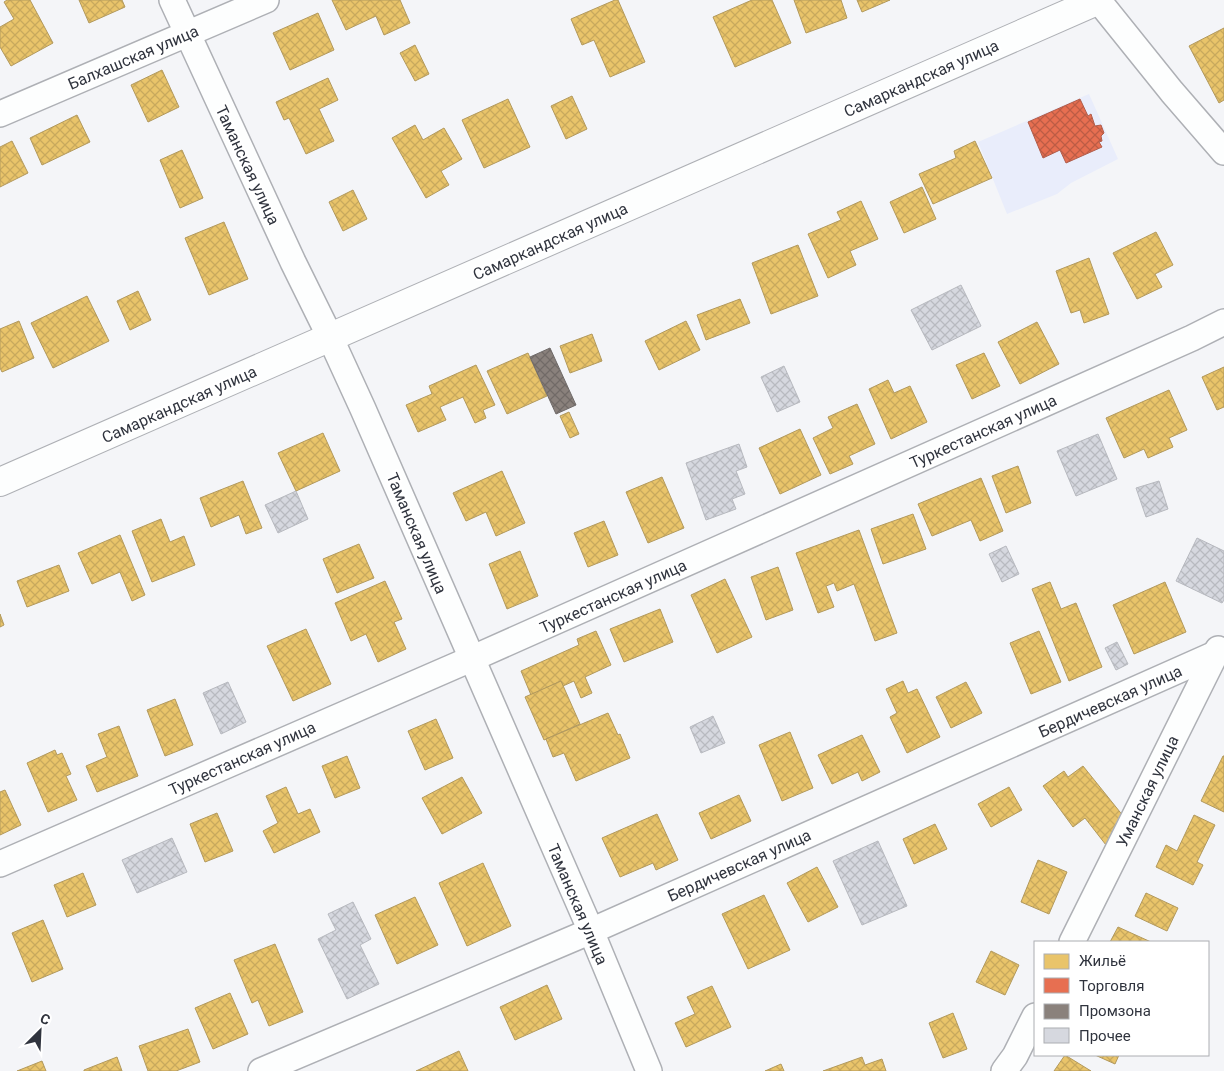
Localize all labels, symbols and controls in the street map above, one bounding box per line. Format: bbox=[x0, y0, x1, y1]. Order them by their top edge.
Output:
street label: Балхашская улица bbox=[65, 21, 201, 94]
street label: Самаркандская улица bbox=[841, 36, 1001, 121]
street label: Таманская улица bbox=[212, 102, 284, 228]
street label: Самаркандская улица bbox=[470, 199, 630, 284]
street label: Самаркандская улица bbox=[99, 362, 259, 447]
street label: Туркестанская улица bbox=[907, 390, 1060, 472]
street label: Таманская улица bbox=[382, 470, 451, 597]
street label: Туркестанская улица bbox=[537, 555, 690, 637]
street label: Бердичевская улица bbox=[1036, 661, 1185, 742]
street label: Туркестанская улица bbox=[166, 717, 319, 799]
street label: Уманская улица bbox=[1112, 732, 1183, 850]
street label: Бердичевская улица bbox=[665, 825, 814, 906]
street label: Таманская улица bbox=[543, 841, 612, 968]
legend bbox=[1034, 941, 1209, 1056]
text: Жильё bbox=[1079, 952, 1126, 970]
text: Торговля bbox=[1079, 977, 1144, 995]
text: Промзона bbox=[1079, 1002, 1151, 1020]
north arrow bbox=[15, 1006, 65, 1056]
text: С bbox=[38, 1010, 53, 1028]
text: Прочее bbox=[1079, 1027, 1131, 1045]

